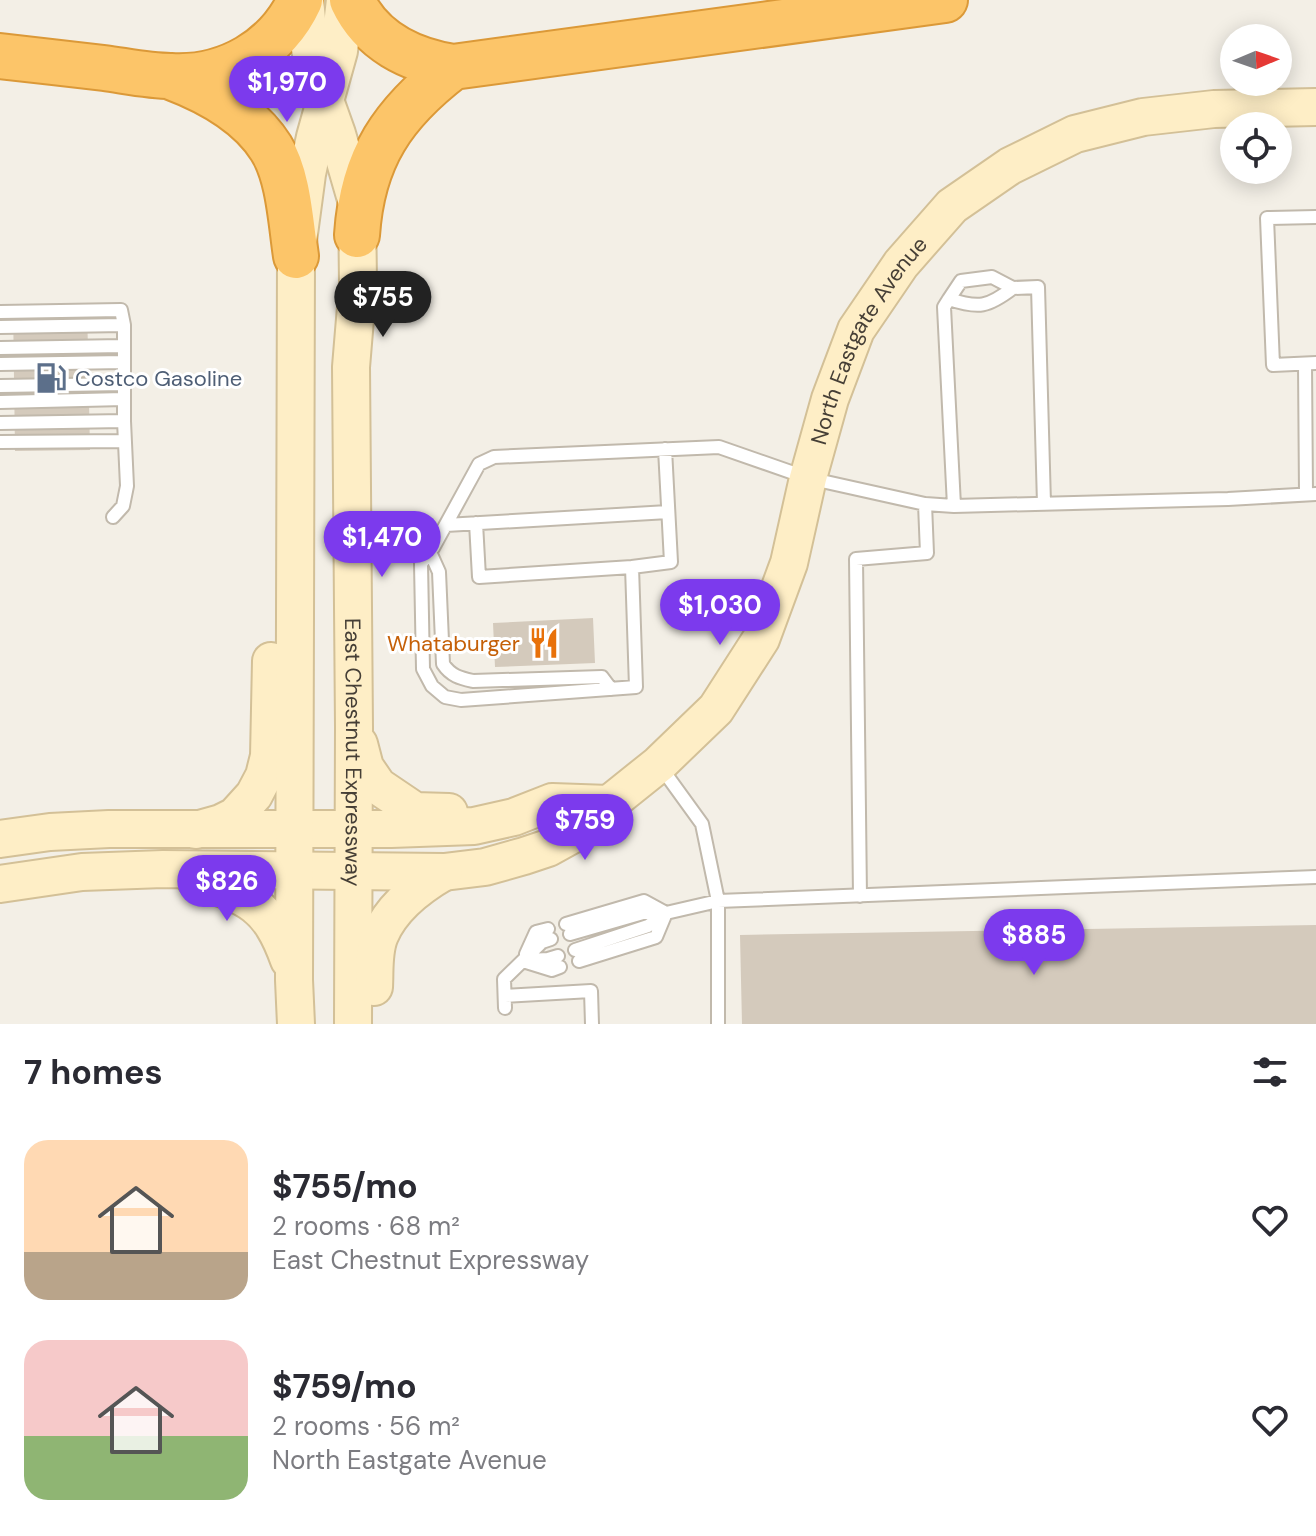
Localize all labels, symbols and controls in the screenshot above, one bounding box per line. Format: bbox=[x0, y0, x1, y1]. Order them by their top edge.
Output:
north arrow bbox=[1220, 24, 1292, 96]
map controls bbox=[1220, 24, 1292, 184]
pin: $1,970 bbox=[222, 56, 352, 124]
text: $1,970 bbox=[247, 65, 327, 99]
button: locate bbox=[1220, 112, 1292, 184]
street label: North Eastgate Avenue bbox=[804, 230, 934, 448]
pin: $755 bbox=[336, 271, 430, 339]
text: $755 bbox=[352, 280, 414, 314]
fuel station icon: Costco Gasoline bbox=[34, 361, 68, 395]
place label: Costco Gasoline bbox=[75, 364, 242, 393]
pin: $1,470 bbox=[317, 511, 447, 579]
text: $1,470 bbox=[342, 520, 422, 554]
pin: $1,030 bbox=[655, 579, 785, 647]
text: $1,030 bbox=[678, 588, 762, 622]
street label: East Chestnut Expressway bbox=[338, 618, 368, 887]
restaurant icon: Whataburger bbox=[527, 626, 561, 660]
place label: Whataburger bbox=[387, 629, 520, 658]
pin: $759 bbox=[538, 794, 632, 862]
text: $759 bbox=[554, 803, 616, 837]
pin: $826 bbox=[180, 855, 274, 923]
text: $826 bbox=[195, 864, 259, 898]
pin: $885 bbox=[987, 909, 1081, 977]
text: $885 bbox=[1002, 918, 1066, 952]
text: 7 homes bbox=[24, 1050, 163, 1095]
icon: filters bbox=[1248, 1050, 1292, 1094]
text: $755/mo bbox=[272, 1164, 418, 1209]
icon: home bbox=[88, 1172, 184, 1268]
icon: heart bbox=[1248, 1198, 1292, 1242]
text: 2 rooms · 68 m² bbox=[272, 1209, 460, 1243]
text: East Chestnut Expressway bbox=[272, 1243, 589, 1277]
text: $759/mo bbox=[272, 1364, 417, 1409]
icon: home bbox=[88, 1372, 184, 1468]
icon: heart bbox=[1248, 1398, 1292, 1442]
text: 2 rooms · 56 m² bbox=[272, 1409, 460, 1443]
text: North Eastgate Avenue bbox=[272, 1443, 547, 1477]

